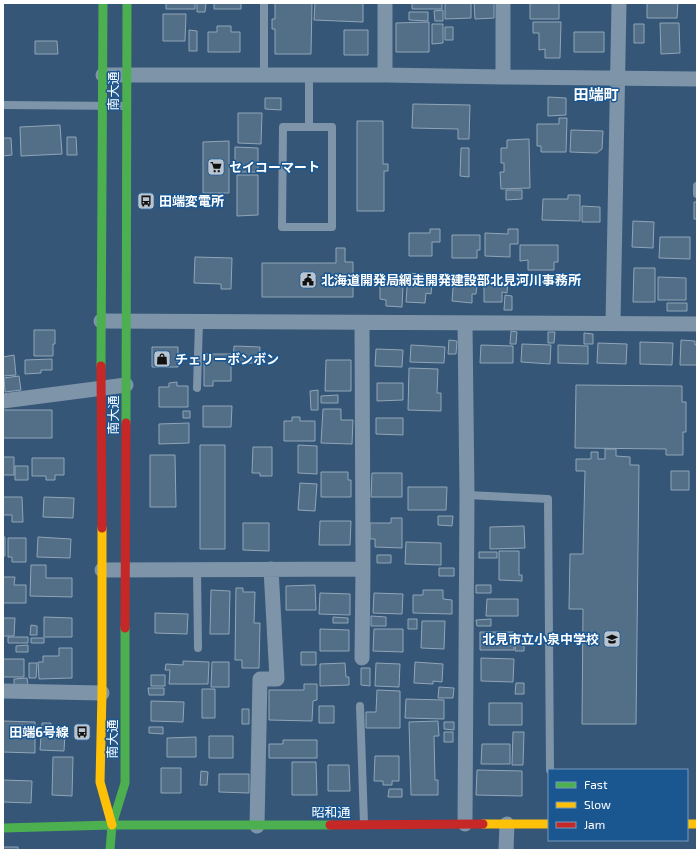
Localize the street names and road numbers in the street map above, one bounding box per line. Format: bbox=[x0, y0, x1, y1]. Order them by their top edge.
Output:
street label: 南大通 bbox=[105, 71, 121, 111]
street label: 南大通 bbox=[105, 395, 121, 435]
street label: 南大通 bbox=[104, 719, 120, 759]
street label: 昭和通 bbox=[311, 804, 351, 820]

